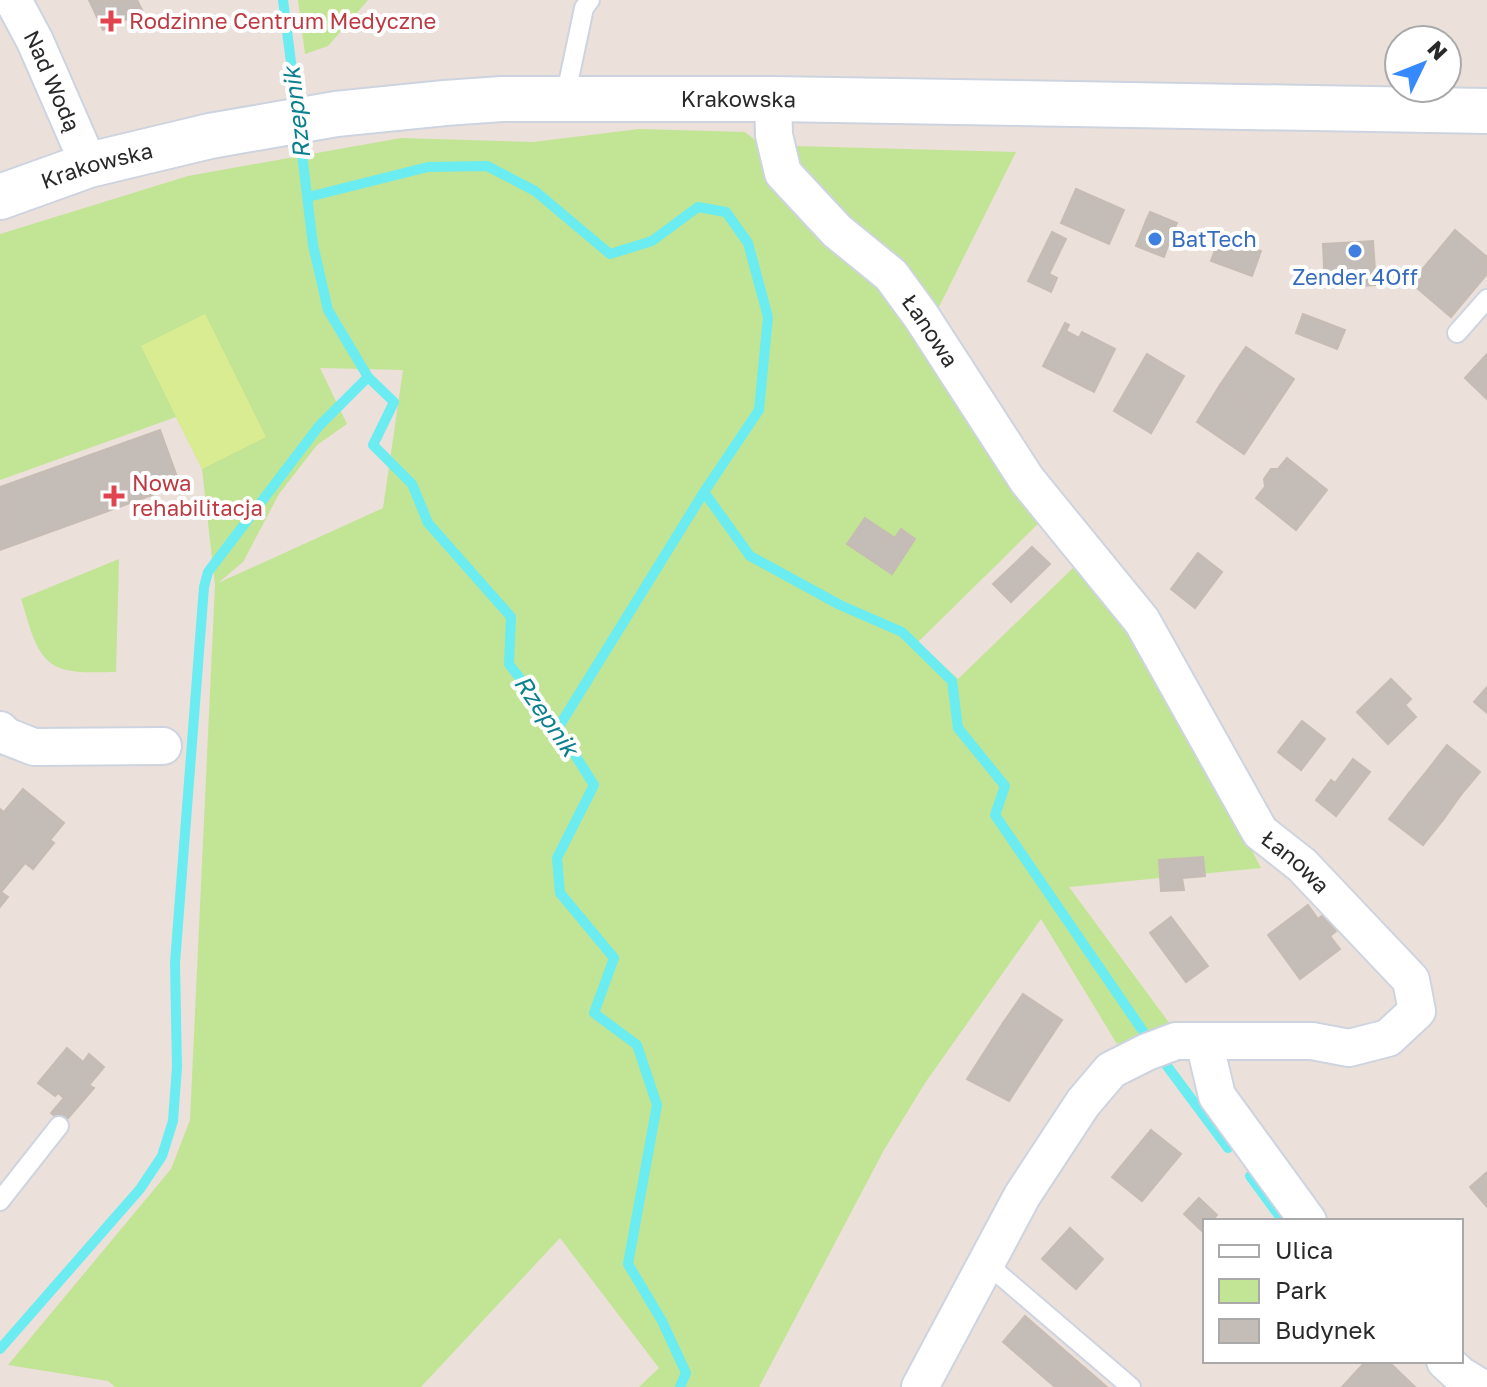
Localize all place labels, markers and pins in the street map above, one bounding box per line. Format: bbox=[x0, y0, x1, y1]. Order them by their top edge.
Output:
place label: Rodzinne Centrum Medyczne bbox=[129, 7, 436, 34]
marker: Rodzinne Centrum Medyczne bbox=[100, 10, 122, 32]
place label: BatTech bbox=[1171, 225, 1257, 252]
marker: BatTech bbox=[1146, 230, 1164, 248]
marker: Zender 4Off bbox=[1346, 242, 1364, 260]
place label: Zender 4Off bbox=[1292, 263, 1418, 290]
place label: Nowa rehabilitacja bbox=[132, 469, 263, 521]
marker: Nowa rehabilitacja bbox=[103, 485, 125, 507]

